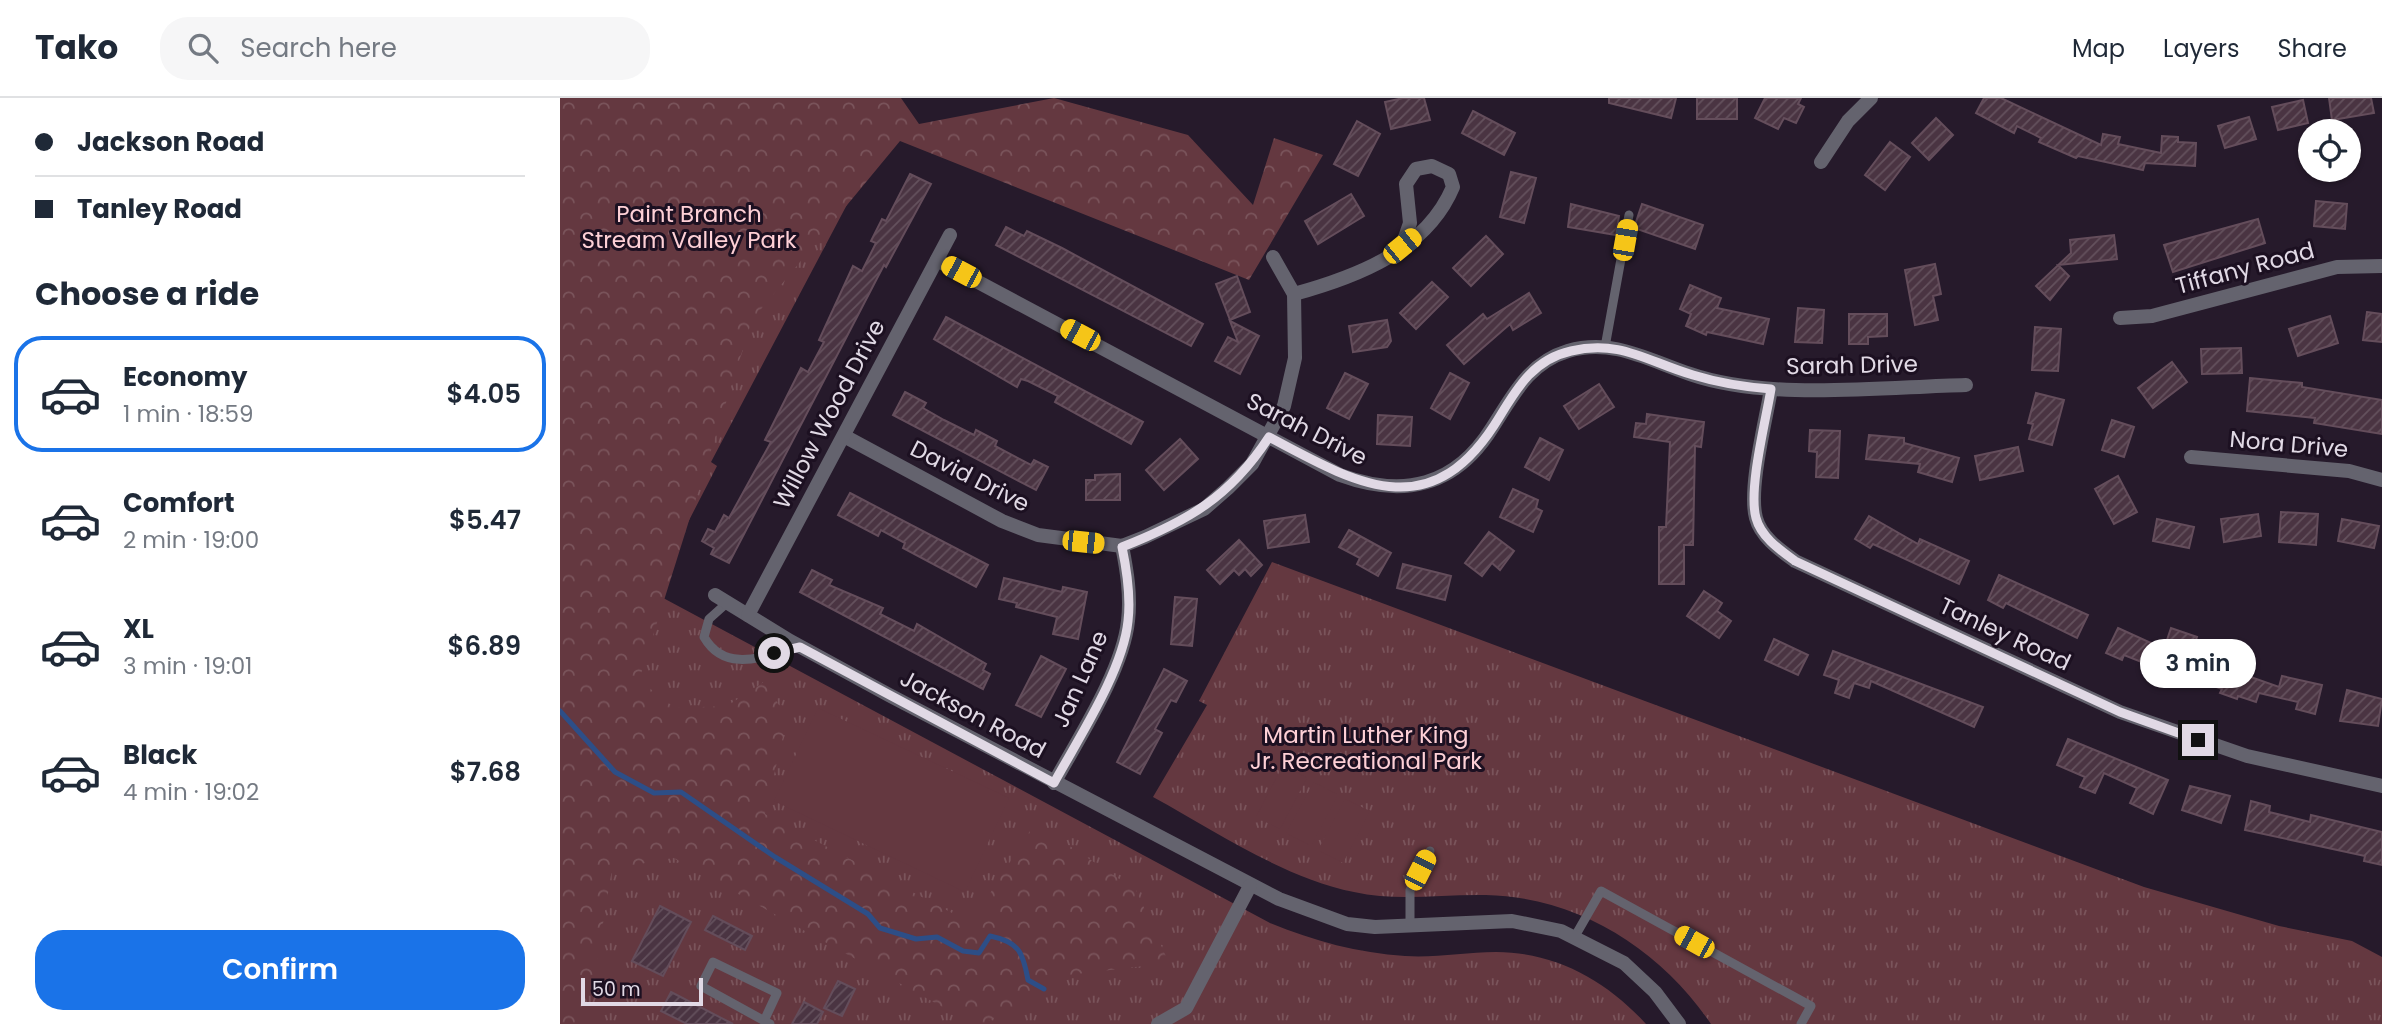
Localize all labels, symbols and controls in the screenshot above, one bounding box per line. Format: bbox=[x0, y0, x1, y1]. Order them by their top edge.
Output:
search box bbox=[160, 17, 650, 80]
text: Tako bbox=[35, 24, 118, 71]
icon: search bbox=[184, 29, 222, 67]
text: Search here bbox=[240, 30, 397, 66]
text: Map bbox=[2072, 32, 2125, 65]
text: Layers bbox=[2163, 32, 2239, 65]
text: Share bbox=[2277, 32, 2347, 65]
map controls bbox=[2298, 119, 2361, 182]
button: locate bbox=[2298, 119, 2361, 182]
text: Jackson Road bbox=[77, 124, 264, 160]
text: Tanley Road bbox=[77, 191, 242, 227]
park label: Paint Branch Stream Valley Park bbox=[581, 198, 797, 256]
car bbox=[1612, 217, 1639, 263]
car bbox=[1380, 225, 1425, 267]
street label: Tiffany Road bbox=[2172, 234, 2318, 302]
car bbox=[938, 253, 985, 291]
text: Choose a ride bbox=[35, 271, 259, 316]
street label: Willow Wood Drive bbox=[765, 314, 893, 514]
car bbox=[1057, 316, 1104, 354]
street label: Sarah Drive bbox=[1786, 348, 1918, 382]
text: Economy bbox=[123, 359, 247, 395]
icon: car bbox=[39, 363, 102, 426]
text: $4.05 bbox=[447, 376, 521, 412]
street label: Sarah Drive bbox=[1241, 385, 1373, 473]
text: 1 min · 18:59 bbox=[123, 398, 253, 430]
street label: Nora Drive bbox=[2228, 423, 2350, 465]
street label: David Drive bbox=[905, 432, 1035, 520]
text: Comfort bbox=[123, 485, 235, 521]
icon: car bbox=[39, 489, 102, 552]
text: $5.47 bbox=[449, 502, 521, 538]
text: 2 min · 19:00 bbox=[123, 524, 259, 556]
car bbox=[1062, 529, 1105, 555]
street label: Tanley Road bbox=[1934, 590, 2076, 678]
text: XL bbox=[123, 611, 154, 647]
icon: car bbox=[39, 615, 102, 678]
street label: Jan Lane bbox=[1044, 625, 1116, 733]
text: $6.89 bbox=[448, 628, 521, 664]
route start bbox=[758, 637, 790, 669]
callout: 3 min bbox=[2140, 638, 2256, 688]
text: 3 min bbox=[2166, 647, 2230, 679]
text: 3 min · 19:01 bbox=[123, 650, 252, 682]
street label: Jackson Road bbox=[894, 662, 1052, 766]
park label: Martin Luther King Jr. Recreational Park bbox=[1250, 719, 1482, 777]
route end bbox=[2182, 724, 2214, 756]
text: Black bbox=[123, 737, 197, 773]
icon: car bbox=[39, 741, 102, 804]
text: $7.68 bbox=[450, 754, 521, 790]
text: 4 min · 19:02 bbox=[123, 776, 259, 808]
car bbox=[1402, 847, 1439, 893]
car bbox=[1671, 923, 1718, 961]
button: Confirm bbox=[35, 930, 525, 1010]
scale bar bbox=[581, 975, 704, 1007]
text: 50 m bbox=[592, 976, 641, 1003]

